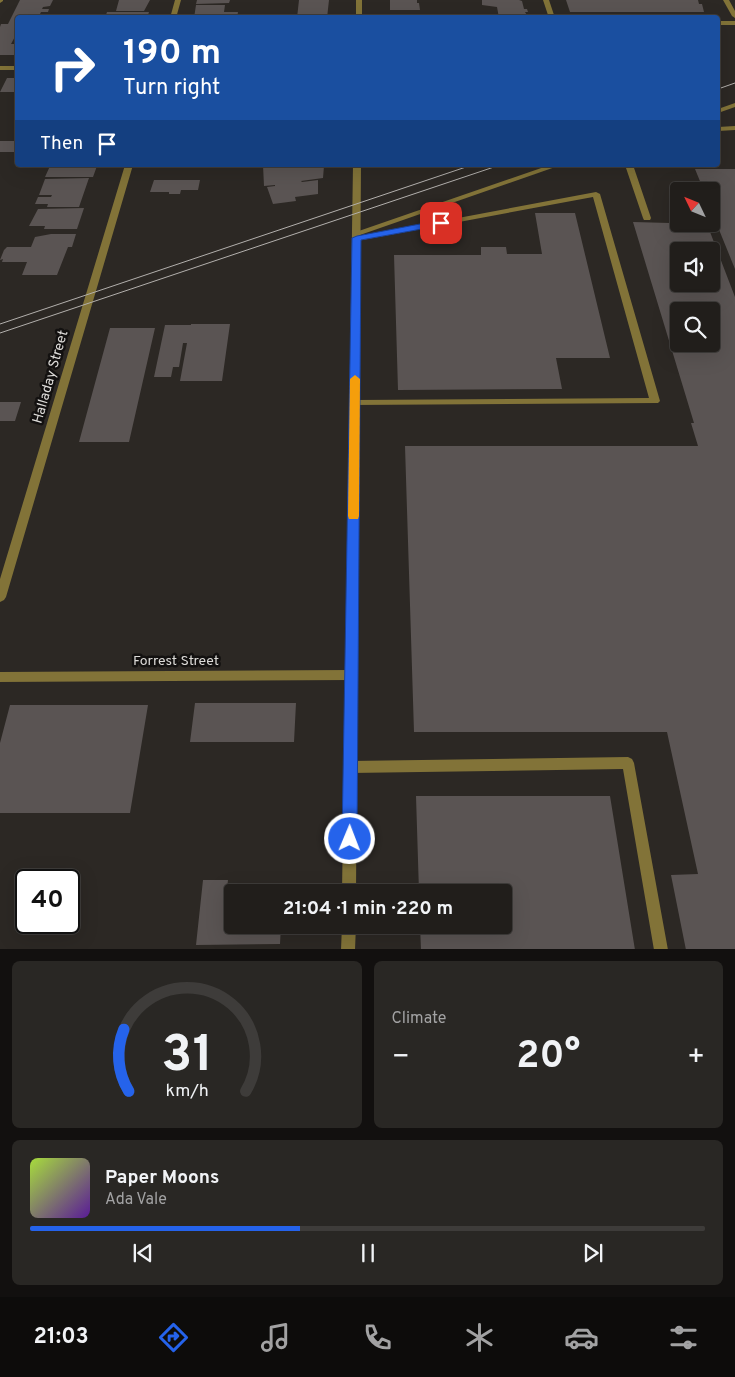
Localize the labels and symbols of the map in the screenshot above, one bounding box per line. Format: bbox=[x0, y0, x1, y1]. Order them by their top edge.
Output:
north arrow bbox=[670, 182, 720, 232]
pin bbox=[420, 202, 462, 244]
street label: Halladay Street bbox=[30, 328, 72, 426]
street label: Forrest Street bbox=[133, 653, 219, 670]
position arrow bbox=[323, 812, 375, 864]
speed limit sign: 40 bbox=[15, 869, 80, 934]

